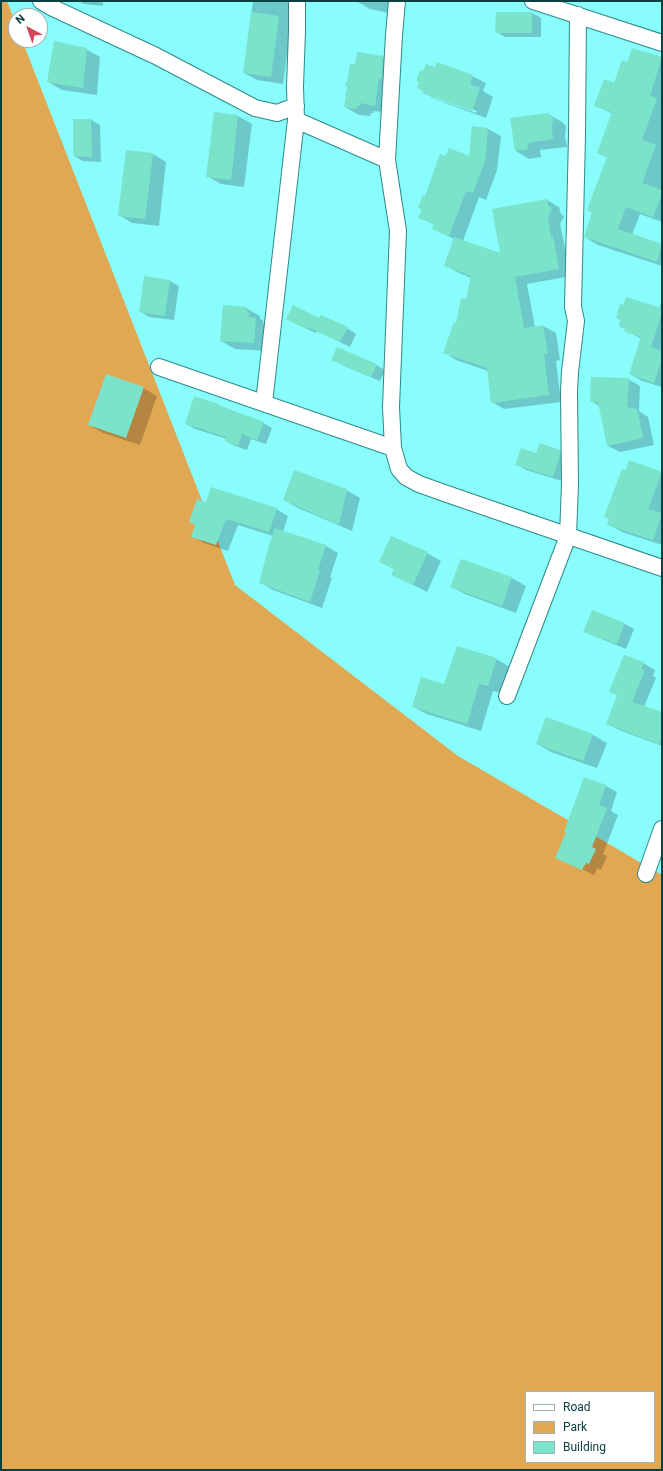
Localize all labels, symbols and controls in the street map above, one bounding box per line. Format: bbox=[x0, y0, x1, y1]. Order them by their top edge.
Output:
north arrow bbox=[8, 8, 48, 48]
text: N bbox=[13, 12, 28, 27]
legend bbox=[525, 1391, 655, 1463]
text: Road bbox=[563, 1400, 591, 1414]
text: Park bbox=[563, 1420, 587, 1434]
text: Building bbox=[563, 1440, 606, 1454]

